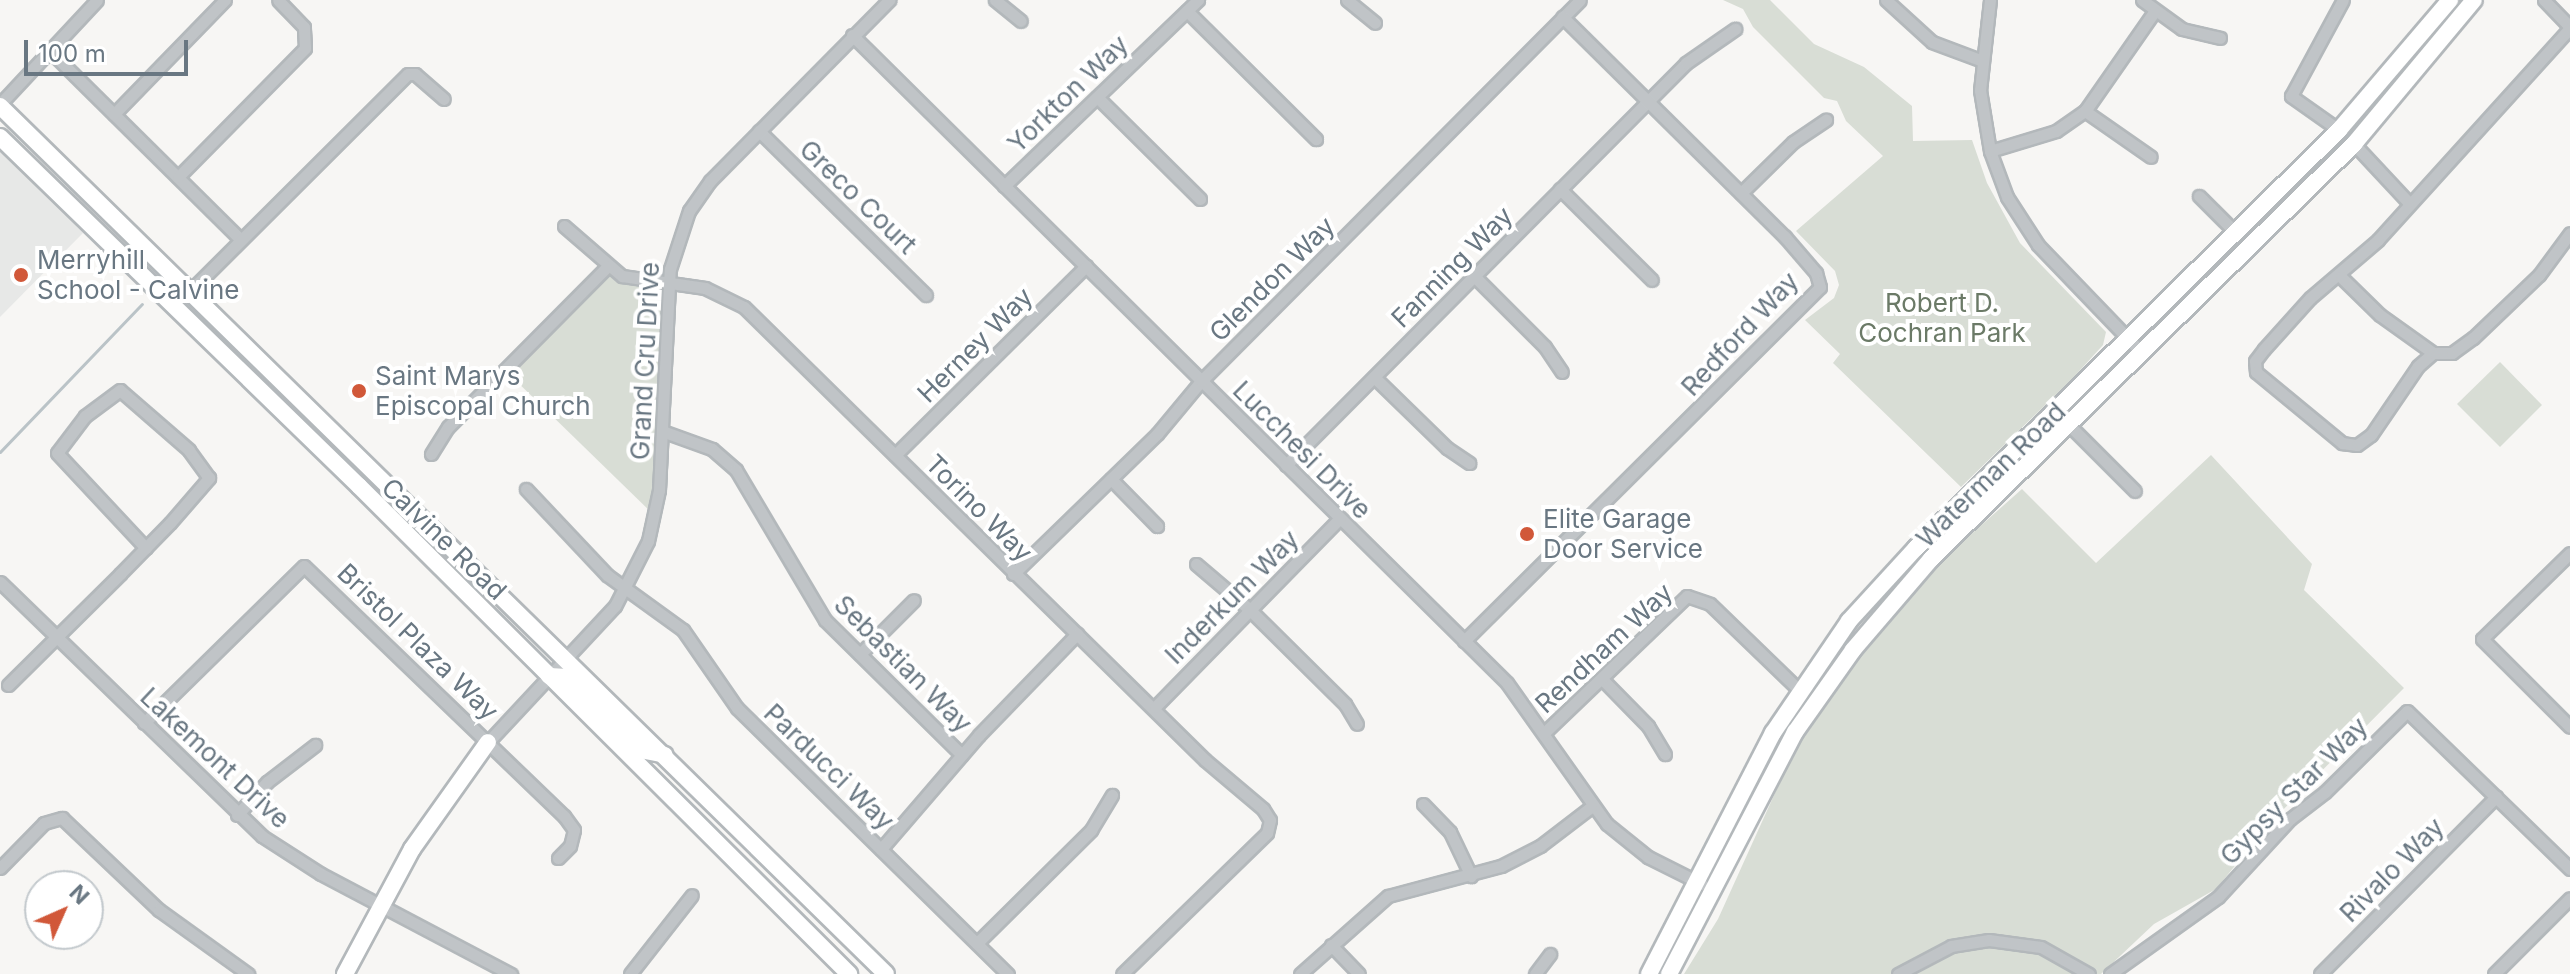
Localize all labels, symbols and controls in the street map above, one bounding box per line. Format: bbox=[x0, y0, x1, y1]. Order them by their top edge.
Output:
scale bar bbox=[28, 24, 192, 74]
street label: Yorkton Way bbox=[1001, 29, 1135, 159]
text: 100 m bbox=[38, 39, 106, 68]
street label: Greco Court bbox=[793, 134, 923, 260]
street label: Fanning Way bbox=[1385, 200, 1519, 334]
street label: Glendon Way bbox=[1203, 210, 1341, 348]
place label: Merryhill School - Calvine bbox=[37, 244, 239, 306]
street label: Grand Cru Drive bbox=[624, 261, 666, 461]
marker: Merryhill School - Calvine bbox=[12, 266, 30, 284]
street label: Redford Way bbox=[1675, 266, 1805, 402]
street label: Herney Way bbox=[911, 281, 1039, 409]
park label: Robert D. Cochran Park bbox=[1858, 287, 2026, 348]
place label: Saint Marys Episcopal Church bbox=[375, 360, 591, 422]
street label: Lucchesi Drive bbox=[1227, 375, 1377, 525]
marker: Saint Marys Episcopal Church bbox=[350, 382, 368, 400]
street label: Waterman Road bbox=[1910, 396, 2072, 554]
street label: Torino Way bbox=[919, 448, 1039, 568]
street label: Calvine Road bbox=[375, 472, 513, 606]
place label: Elite Garage Door Service bbox=[1543, 503, 1703, 564]
street label: Inderkum Way bbox=[1159, 524, 1305, 670]
marker: Elite Garage Door Service bbox=[1518, 525, 1536, 543]
street label: Bristol Plaza Way bbox=[331, 557, 505, 727]
street label: Rendham Way bbox=[1529, 577, 1679, 719]
street label: Sebastian Way bbox=[828, 589, 978, 739]
street label: Lakemont Drive bbox=[134, 681, 296, 835]
street label: Parducci Way bbox=[758, 697, 900, 837]
street label: Gypsy Star Way bbox=[2214, 711, 2374, 871]
street label: Rivalo Way bbox=[2333, 811, 2451, 929]
north arrow bbox=[24, 870, 104, 950]
text: N bbox=[64, 879, 95, 910]

